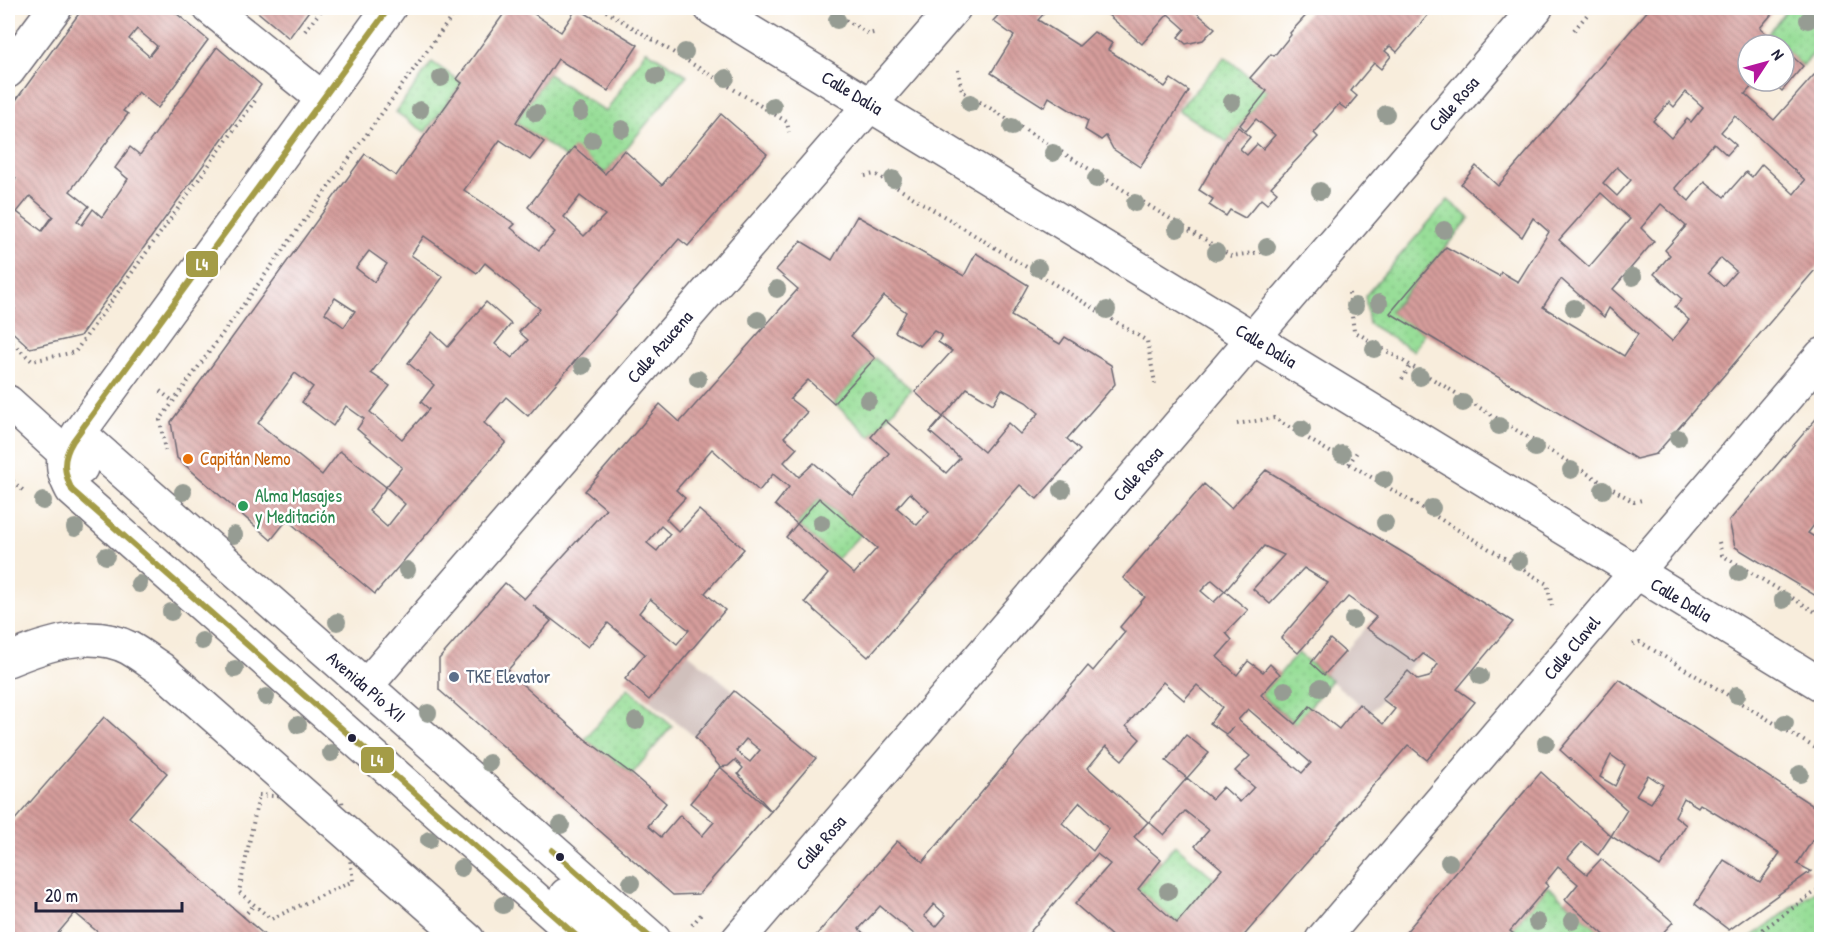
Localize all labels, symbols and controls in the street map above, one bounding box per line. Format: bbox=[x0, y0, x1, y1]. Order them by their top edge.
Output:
north arrow bbox=[1736, 33, 1796, 93]
text: N bbox=[1767, 44, 1790, 64]
street label: Calle Dalia bbox=[817, 64, 888, 121]
street label: Calle Rosa bbox=[1423, 71, 1485, 137]
line badge: L4 bbox=[185, 250, 219, 278]
text: L4 bbox=[196, 253, 208, 275]
street label: Calle Azucena bbox=[621, 305, 698, 388]
street label: Calle Dalia bbox=[1231, 317, 1302, 374]
street label: Calle Rosa bbox=[1107, 441, 1169, 507]
place label: Capitán Nemo bbox=[200, 446, 290, 471]
marker: Capitán Nemo bbox=[181, 452, 195, 466]
place label: Alma Masajes y Meditación bbox=[255, 483, 342, 529]
marker: Alma Masajes y Meditación bbox=[236, 499, 250, 513]
street label: Calle Dalia bbox=[1646, 571, 1717, 628]
street label: Calle Clavel bbox=[1537, 610, 1606, 685]
street label: Avenida Pío XII bbox=[322, 645, 411, 728]
place label: TKE Elevator bbox=[466, 664, 551, 689]
marker: TKE Elevator bbox=[447, 670, 461, 684]
unlabelled marker bbox=[346, 732, 358, 744]
line badge: L4 bbox=[360, 746, 395, 774]
text: L4 bbox=[371, 749, 383, 771]
street label: Calle Rosa bbox=[790, 810, 852, 876]
unlabelled marker bbox=[554, 851, 566, 863]
scale bar bbox=[36, 875, 182, 913]
text: 20 m bbox=[45, 883, 78, 908]

